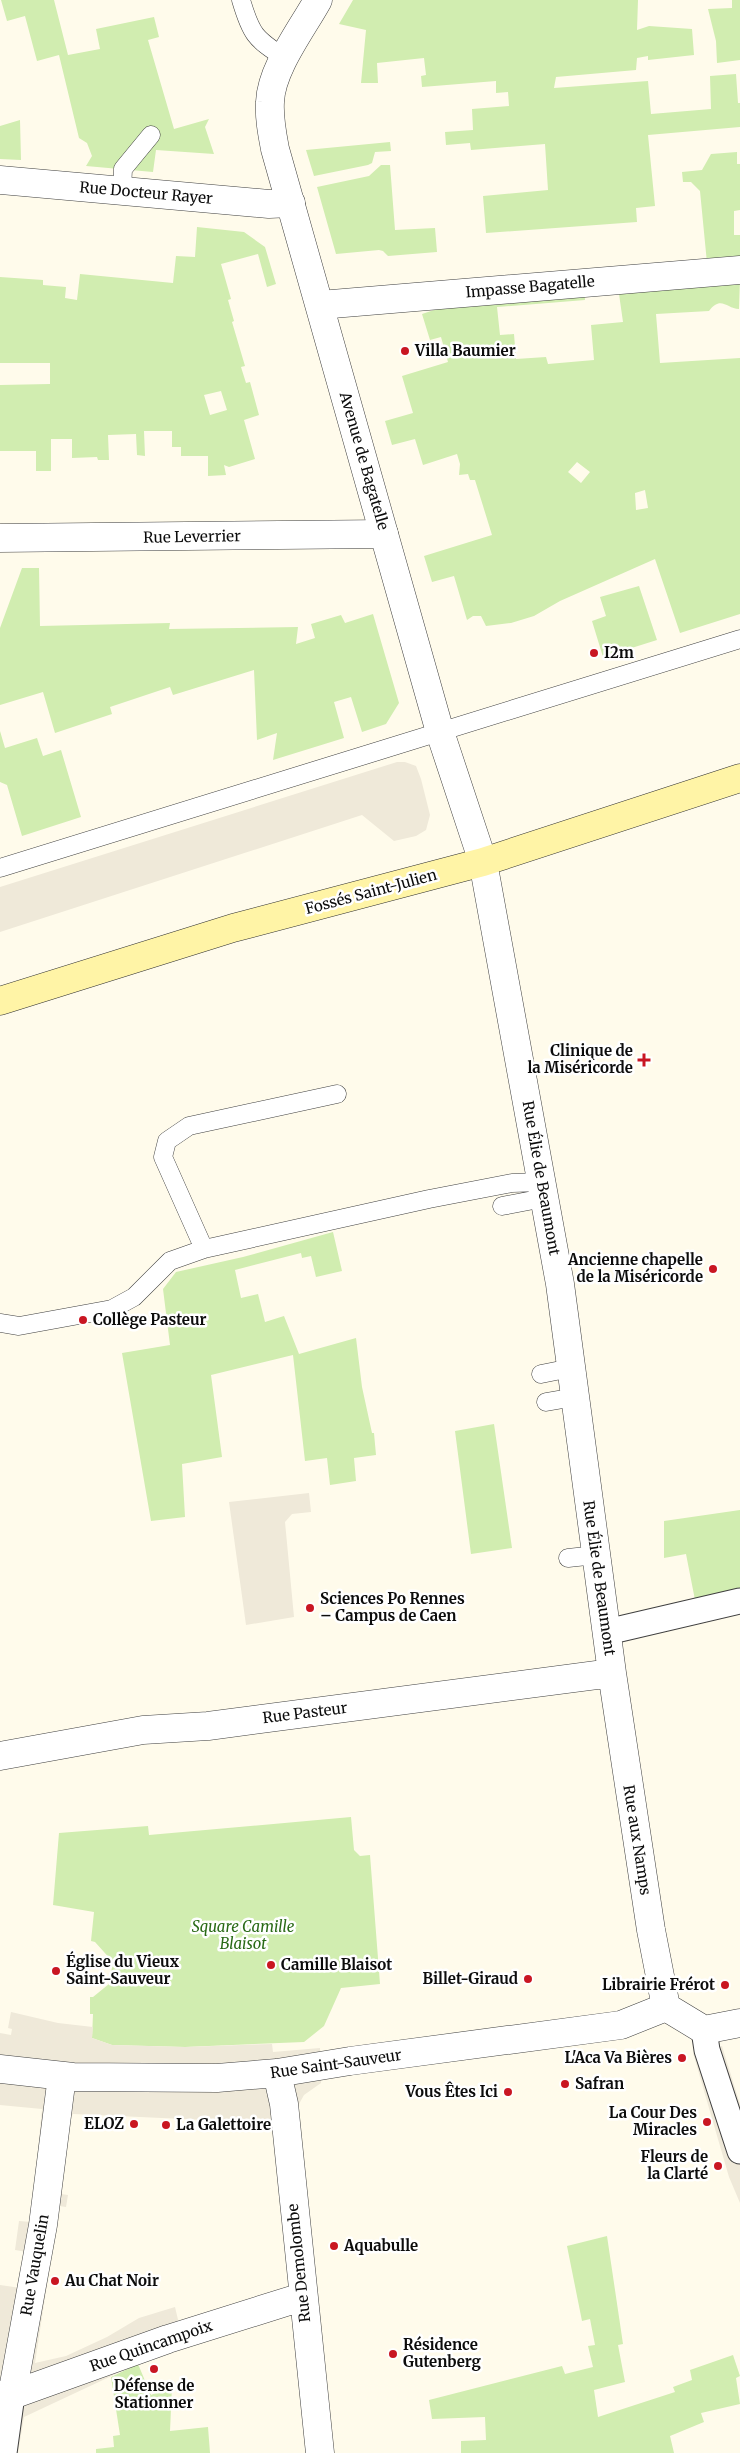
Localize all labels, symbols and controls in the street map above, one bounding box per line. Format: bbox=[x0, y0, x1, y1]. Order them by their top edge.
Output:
street label: Rue Docteur Rayer bbox=[79, 177, 214, 208]
street label: Impasse Bagatelle bbox=[465, 271, 595, 302]
place label: Villa Baumier bbox=[414, 341, 516, 360]
marker: Villa Baumier bbox=[399, 345, 411, 357]
street label: Avenue de Bagatelle bbox=[335, 389, 393, 532]
street label: Rue Leverrier bbox=[143, 526, 241, 547]
place label: I2m bbox=[604, 643, 634, 662]
marker: I2m bbox=[588, 647, 600, 659]
street label: Fossés Saint-Julien bbox=[303, 865, 439, 918]
place label: Clinique de la Miséricorde bbox=[527, 1041, 633, 1077]
marker: Clinique de la Miséricorde bbox=[637, 1053, 651, 1067]
street label: Rue Élie de Beaumont bbox=[519, 1099, 565, 1257]
place label: Ancienne chapelle de la Miséricorde bbox=[567, 1250, 703, 1286]
marker: Ancienne chapelle de la Miséricorde bbox=[707, 1263, 719, 1275]
place label: Collège Pasteur bbox=[93, 1310, 206, 1329]
marker: Collège Pasteur bbox=[77, 1314, 89, 1326]
street label: Rue Élie de Beaumont bbox=[579, 1499, 621, 1657]
place label: Sciences Po Rennes – Campus de Caen bbox=[320, 1589, 465, 1625]
marker: Sciences Po Rennes – Campus de Caen bbox=[304, 1602, 316, 1614]
street label: Rue Pasteur bbox=[261, 1698, 349, 1727]
street label: Rue aux Namps bbox=[619, 1783, 656, 1896]
park label: Square Camille Blaisot bbox=[192, 1917, 295, 1953]
place label: Église du Vieux Saint-Sauveur bbox=[66, 1951, 180, 1988]
place label: Camille Blaisot bbox=[281, 1955, 392, 1974]
marker: Camille Blaisot bbox=[265, 1959, 277, 1971]
marker: Église du Vieux Saint-Sauveur bbox=[50, 1965, 62, 1977]
place label: Billet-Giraud bbox=[423, 1969, 518, 1988]
marker: Billet-Giraud bbox=[522, 1973, 534, 1985]
place label: Librairie Frérot bbox=[602, 1975, 715, 1994]
marker: Librairie Frérot bbox=[719, 1979, 731, 1991]
street label: Rue Saint-Sauveur bbox=[269, 2045, 403, 2082]
place label: L'Aca Va Bières bbox=[565, 2048, 672, 2067]
marker: L'Aca Va Bières bbox=[676, 2052, 688, 2064]
place label: Safran bbox=[575, 2074, 624, 2093]
marker: Safran bbox=[559, 2078, 571, 2090]
place label: Vous Êtes Ici bbox=[405, 2081, 498, 2101]
marker: Vous Êtes Ici bbox=[502, 2086, 514, 2098]
place label: La Cour Des Miracles bbox=[609, 2103, 697, 2139]
place label: ELOZ bbox=[84, 2114, 124, 2133]
place label: La Galettoire bbox=[176, 2115, 271, 2134]
marker: La Cour Des Miracles bbox=[701, 2116, 713, 2128]
marker: ELOZ bbox=[128, 2118, 140, 2130]
marker: La Galettoire bbox=[160, 2119, 172, 2131]
place label: Fleurs de la Clarté bbox=[641, 2147, 708, 2183]
marker: Fleurs de la Clarté bbox=[712, 2160, 724, 2172]
street label: Rue Demolombe bbox=[283, 2203, 314, 2323]
street label: Rue Vauquelin bbox=[16, 2213, 53, 2317]
place label: Aquabulle bbox=[343, 2236, 418, 2255]
marker: Aquabulle bbox=[328, 2240, 340, 2252]
place label: Au Chat Noir bbox=[64, 2271, 159, 2290]
marker: Au Chat Noir bbox=[49, 2275, 61, 2287]
street label: Rue Quincampoix bbox=[87, 2316, 215, 2375]
place label: Résidence Gutenberg bbox=[403, 2335, 482, 2371]
marker: Résidence Gutenberg bbox=[387, 2348, 399, 2360]
marker: Défense de Stationner bbox=[148, 2363, 160, 2375]
place label: Défense de Stationner bbox=[114, 2376, 194, 2412]

